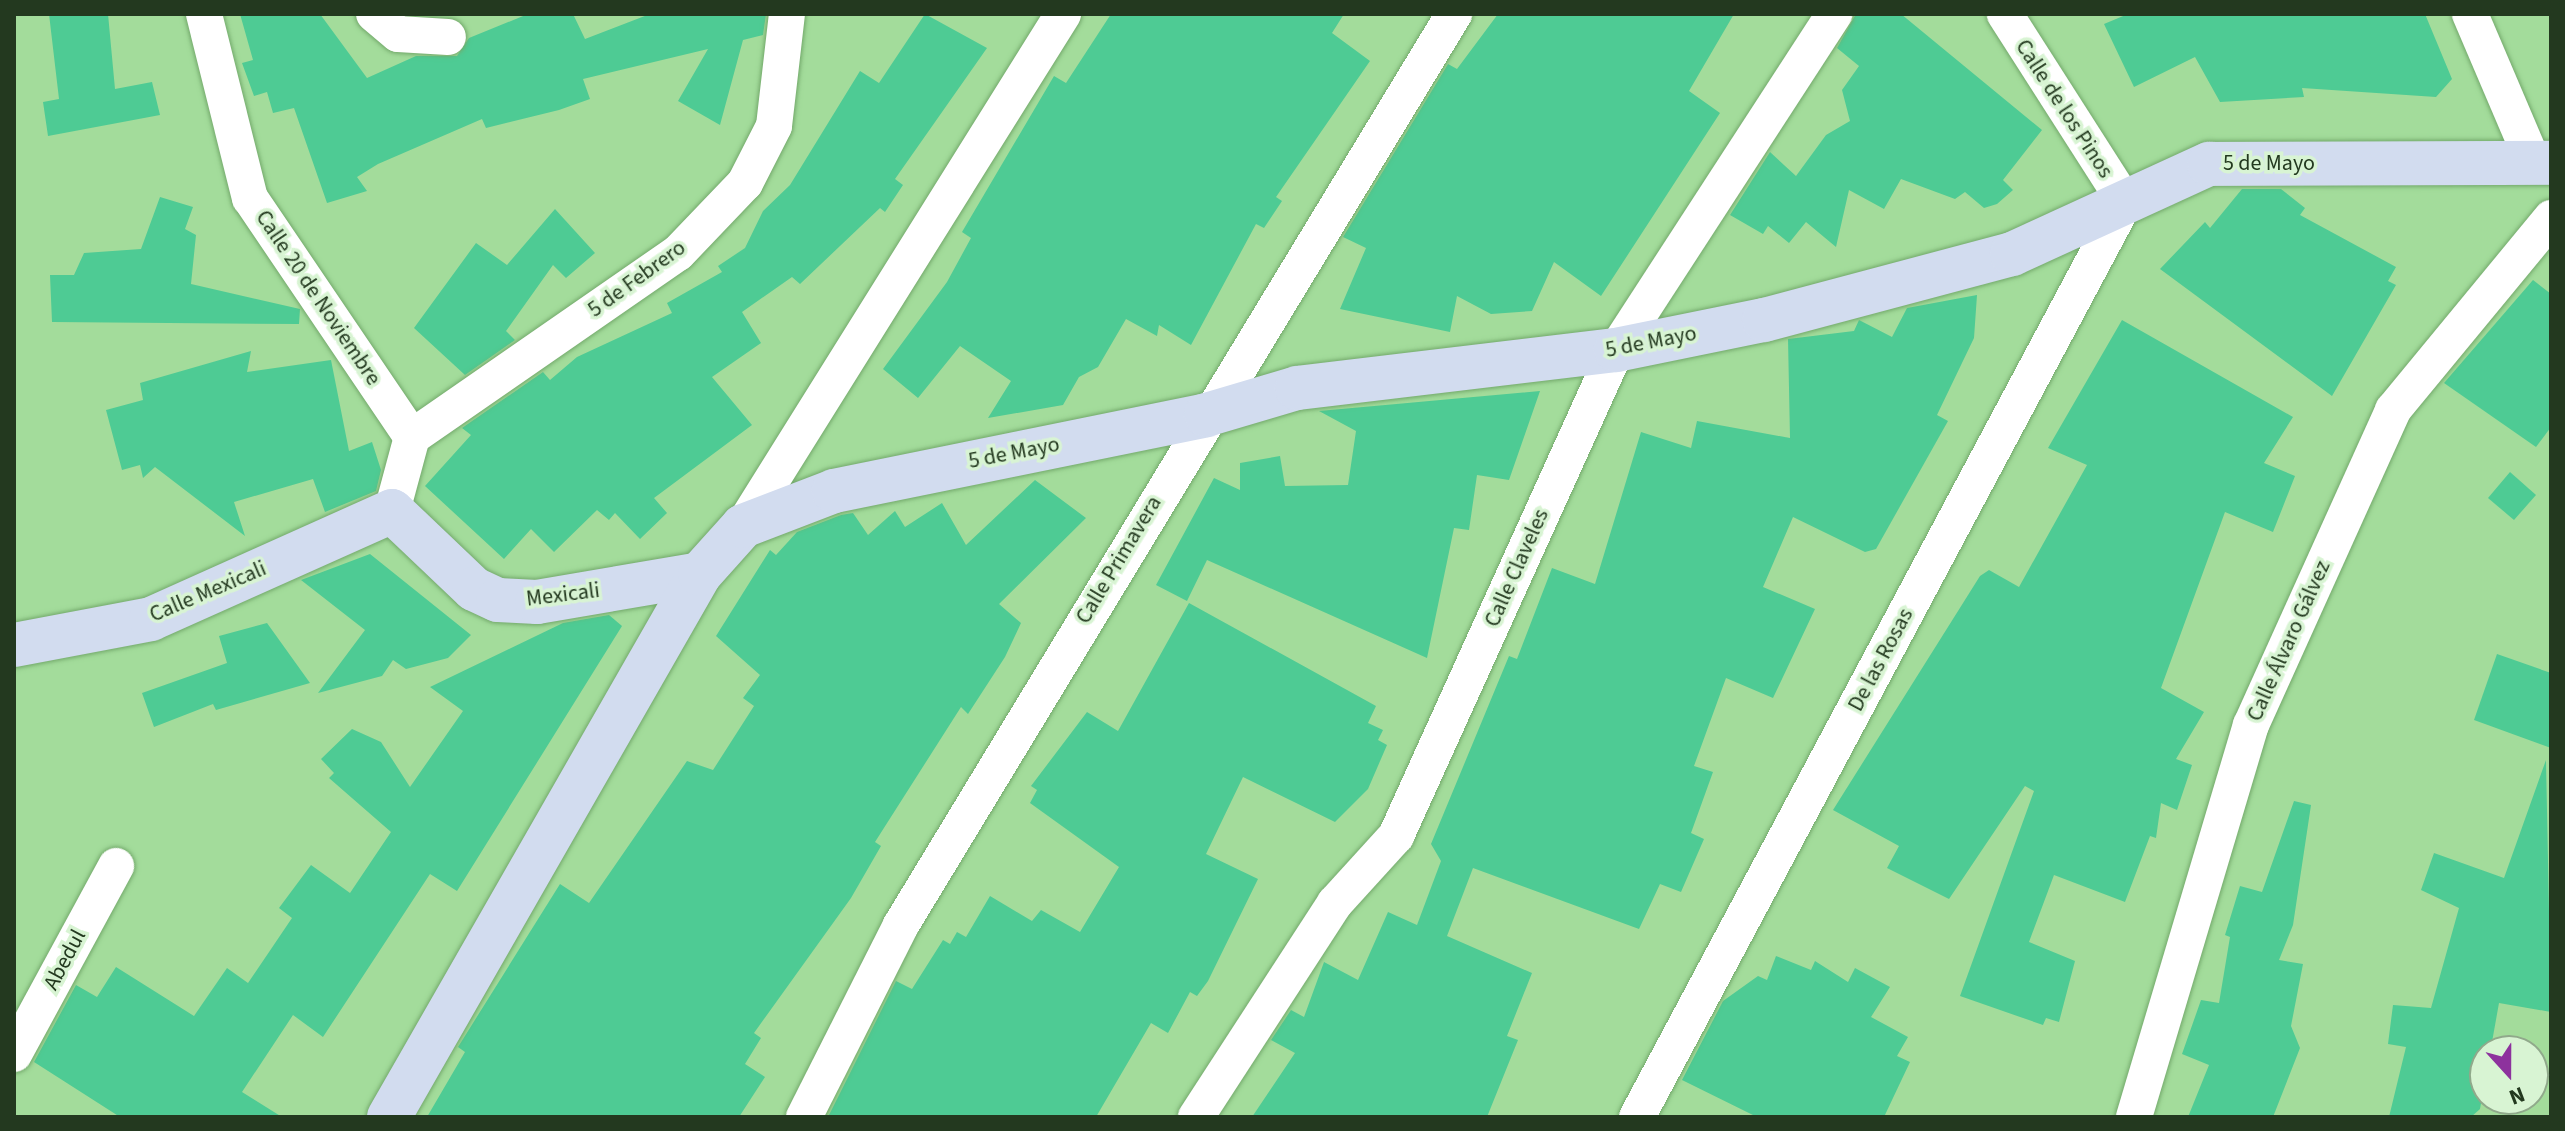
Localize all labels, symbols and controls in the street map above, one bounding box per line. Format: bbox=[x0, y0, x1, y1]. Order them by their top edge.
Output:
street label: Calle de los Pinos bbox=[2009, 35, 2119, 183]
street label: 5 de Mayo bbox=[2223, 151, 2315, 177]
street label: Calle 20 de Noviembre bbox=[250, 205, 386, 391]
street label: 5 de Febrero bbox=[583, 235, 691, 323]
street label: 5 de Mayo bbox=[1603, 320, 1699, 364]
street label: 5 de Mayo bbox=[966, 431, 1062, 475]
street label: Calle Primavera bbox=[1071, 491, 1167, 629]
street label: Calle Claveles bbox=[1479, 505, 1555, 631]
street label: Calle Mexicali bbox=[146, 556, 270, 628]
street label: Calle Álvaro Gálvez bbox=[2242, 557, 2336, 725]
street label: Mexicali bbox=[525, 577, 601, 613]
street label: De las Rosas bbox=[1843, 604, 1919, 716]
street label: Abedul bbox=[38, 925, 92, 995]
north arrow bbox=[2469, 1035, 2549, 1115]
text: N bbox=[2504, 1078, 2529, 1113]

